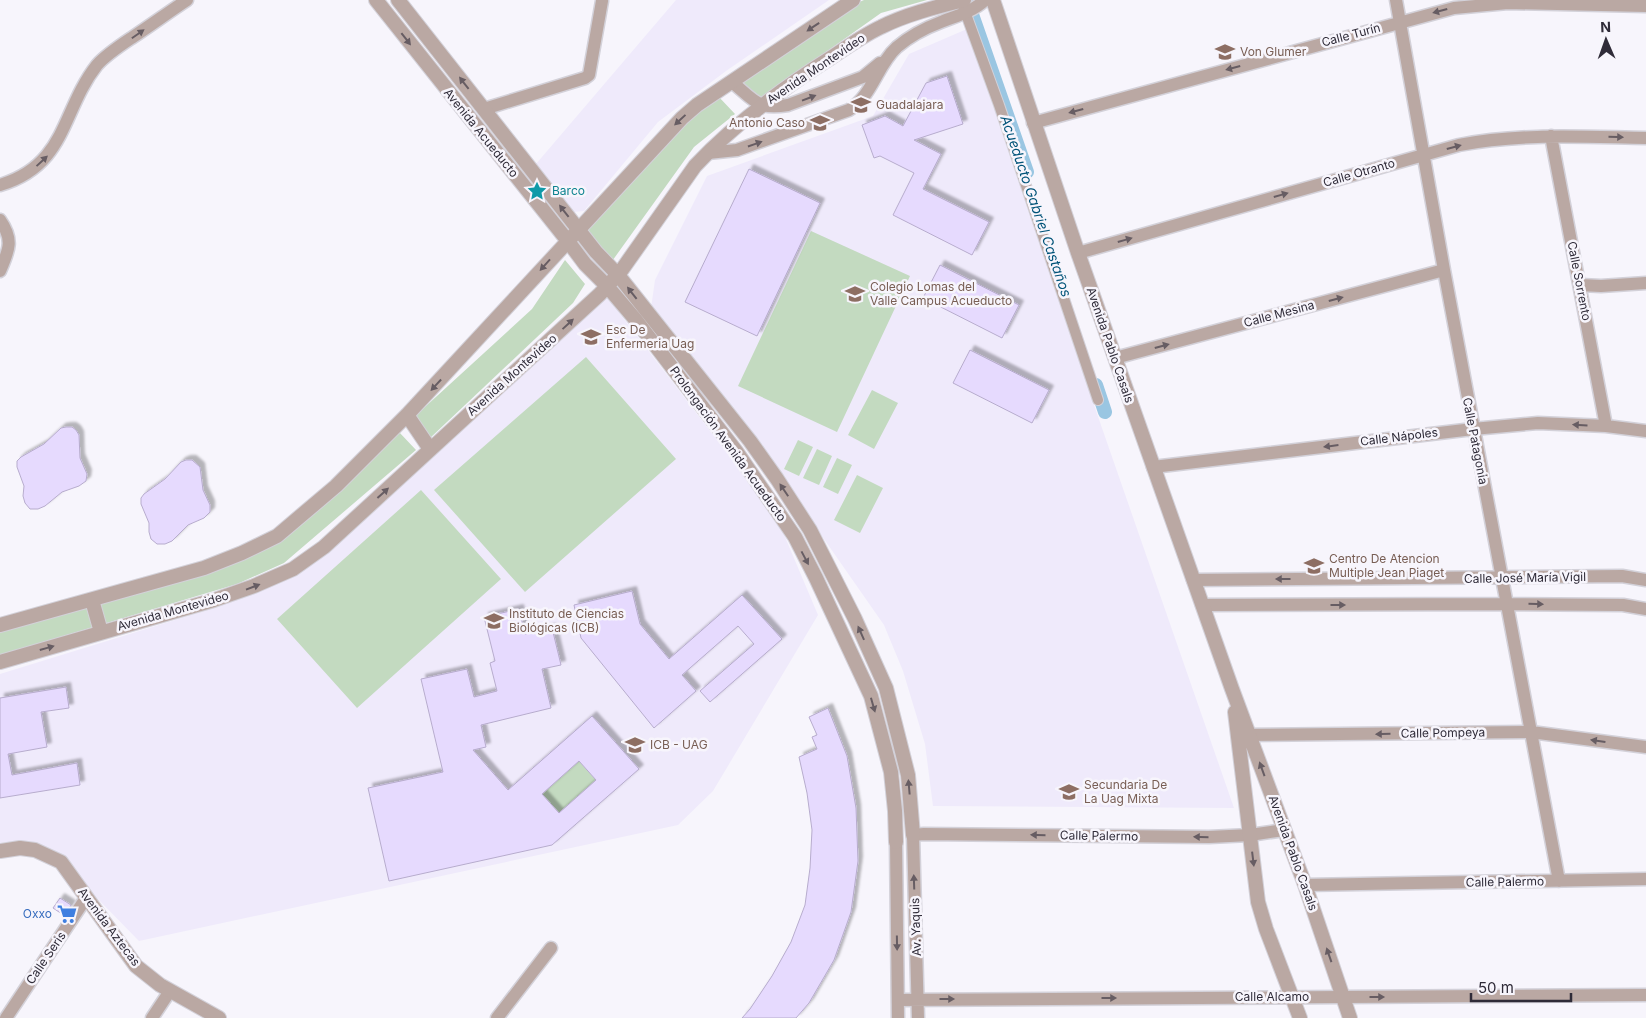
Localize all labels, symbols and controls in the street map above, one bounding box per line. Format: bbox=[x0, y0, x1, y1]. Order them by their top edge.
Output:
one-way arrow bbox=[1433, 7, 1448, 15]
north arrow bbox=[1581, 15, 1631, 65]
text: N bbox=[1600, 18, 1611, 35]
street label: Calle Turín bbox=[1320, 19, 1382, 50]
one-way arrow bbox=[806, 22, 820, 32]
one-way arrow bbox=[131, 29, 144, 39]
street label: Avenida Montevideo bbox=[764, 30, 868, 107]
one-way arrow bbox=[400, 32, 411, 45]
school or university icon: Von Glumer bbox=[1214, 41, 1236, 63]
place label: Von Glumer bbox=[1240, 44, 1307, 59]
one-way arrow bbox=[1225, 64, 1240, 72]
one-way arrow bbox=[458, 77, 469, 90]
street label: Avenida Acueducto bbox=[441, 85, 522, 180]
one-way arrow bbox=[801, 93, 816, 101]
school or university icon: Guadalajara bbox=[850, 94, 872, 116]
place label: Guadalajara bbox=[876, 97, 943, 112]
one-way arrow bbox=[1069, 107, 1084, 115]
school or university icon: Antonio Caso bbox=[809, 112, 831, 134]
water label: Acueducto Gabriel Castaños bbox=[997, 112, 1076, 299]
one-way arrow bbox=[674, 114, 686, 126]
place label: Antonio Caso bbox=[729, 115, 805, 130]
one-way arrow bbox=[1608, 133, 1624, 141]
one-way arrow bbox=[748, 140, 763, 148]
one-way arrow bbox=[1447, 143, 1462, 151]
one-way arrow bbox=[35, 155, 47, 167]
street label: Calle Otranto bbox=[1321, 155, 1397, 190]
place icon: Barco bbox=[526, 180, 548, 202]
place label: Barco bbox=[552, 183, 585, 198]
one-way arrow bbox=[1273, 191, 1288, 199]
one-way arrow bbox=[558, 205, 569, 218]
one-way arrow bbox=[1117, 235, 1132, 243]
street label: Calle Sorrento bbox=[1564, 240, 1595, 322]
one-way arrow bbox=[540, 258, 551, 271]
place label: Colegio Lomas del Valle Campus Acueducto bbox=[870, 279, 1012, 308]
school or university icon: Colegio Lomas del Valle Campus Acueducto bbox=[844, 283, 866, 305]
street label: Avenida Pablo Casals bbox=[1084, 285, 1137, 405]
one-way arrow bbox=[627, 286, 637, 300]
one-way arrow bbox=[1328, 295, 1343, 303]
street label: Calle Mesina bbox=[1242, 297, 1316, 330]
one-way arrow bbox=[561, 318, 573, 330]
place label: Esc De Enfermeria Uag bbox=[606, 322, 694, 351]
school or university icon: Esc De Enfermeria Uag bbox=[580, 326, 602, 348]
street label: Avenida Montevideo bbox=[464, 330, 560, 419]
one-way arrow bbox=[1155, 342, 1170, 350]
street label: Prolongación Avenida Acueducto bbox=[667, 363, 790, 524]
one-way arrow bbox=[430, 378, 442, 390]
street label: Calle Patagonia bbox=[1460, 396, 1491, 486]
one-way arrow bbox=[1572, 420, 1588, 428]
street label: Calle Nápoles bbox=[1359, 424, 1439, 449]
one-way arrow bbox=[1323, 442, 1339, 450]
one-way arrow bbox=[779, 483, 789, 496]
one-way arrow bbox=[377, 487, 390, 498]
one-way arrow bbox=[801, 550, 809, 565]
place label: Centro De Atencion Multiple Jean Piaget bbox=[1329, 551, 1444, 580]
school or university icon: Centro De Atencion Multiple Jean Piaget bbox=[1303, 555, 1325, 577]
street label: Calle José María Vigil bbox=[1464, 569, 1586, 586]
one-way arrow bbox=[1274, 575, 1290, 583]
one-way arrow bbox=[245, 582, 260, 590]
street label: Avenida Montevideo bbox=[115, 587, 230, 634]
one-way arrow bbox=[1528, 600, 1544, 608]
one-way arrow bbox=[1330, 601, 1346, 609]
place label: Instituto de Ciencias Biológicas (ICB) bbox=[509, 606, 624, 635]
school or university icon: Instituto de Ciencias Biológicas (ICB) bbox=[483, 610, 505, 632]
one-way arrow bbox=[857, 625, 866, 640]
one-way arrow bbox=[39, 644, 54, 652]
one-way arrow bbox=[870, 698, 878, 713]
street label: Calle Pompeya bbox=[1401, 724, 1485, 741]
one-way arrow bbox=[1375, 730, 1391, 738]
school or university icon: ICB - UAG bbox=[624, 734, 646, 756]
one-way arrow bbox=[1589, 736, 1605, 744]
place label: ICB - UAG bbox=[650, 737, 708, 752]
one-way arrow bbox=[1258, 762, 1265, 777]
place label: Secundaria De La Uag Mixta bbox=[1084, 777, 1167, 806]
one-way arrow bbox=[905, 779, 913, 795]
school or university icon: Secundaria De La Uag Mixta bbox=[1058, 781, 1080, 803]
street label: Avenida Pablo Casals bbox=[1266, 793, 1321, 912]
street label: Calle Palermo bbox=[1060, 827, 1138, 844]
one-way arrow bbox=[1030, 831, 1046, 839]
one-way arrow bbox=[1193, 833, 1209, 841]
one-way arrow bbox=[1249, 852, 1257, 868]
street label: Calle Palermo bbox=[1466, 873, 1544, 890]
one-way arrow bbox=[910, 874, 918, 890]
street label: Avenida Aztecas bbox=[75, 885, 144, 969]
street label: Av. Yaquis bbox=[907, 898, 924, 956]
supermarket icon: Oxxo bbox=[56, 903, 78, 925]
place label: Oxxo bbox=[23, 906, 52, 921]
street label: Calle Seris bbox=[23, 929, 69, 987]
one-way arrow bbox=[893, 935, 901, 951]
one-way arrow bbox=[1325, 948, 1332, 963]
scale bar bbox=[1471, 970, 1571, 1002]
text: 50 m bbox=[1478, 978, 1514, 997]
street label: Calle Alcamo bbox=[1235, 989, 1309, 1004]
one-way arrow bbox=[1369, 993, 1385, 1001]
one-way arrow bbox=[1102, 994, 1118, 1002]
one-way arrow bbox=[939, 995, 955, 1003]

